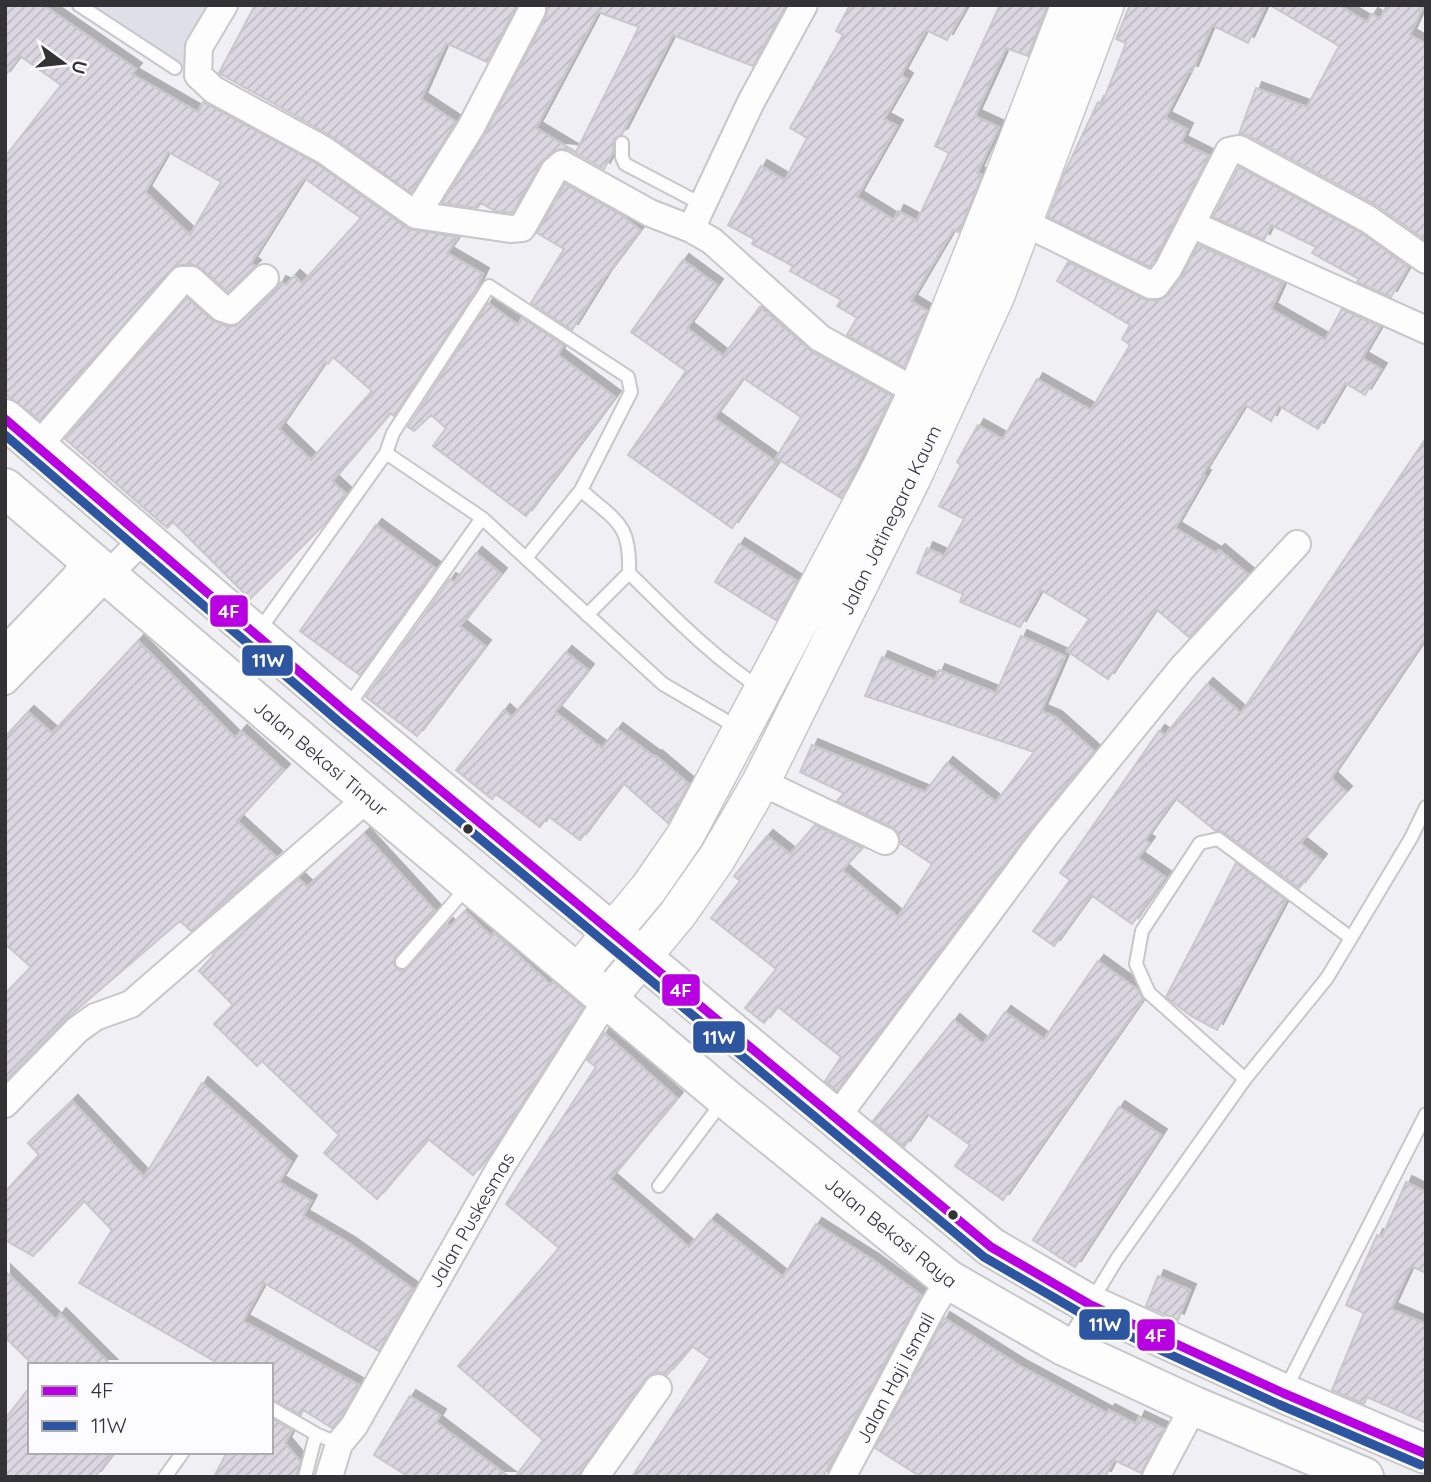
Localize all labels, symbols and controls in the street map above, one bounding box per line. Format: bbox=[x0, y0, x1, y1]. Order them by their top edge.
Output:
north arrow bbox=[28, 28, 98, 98]
text: U bbox=[66, 58, 93, 77]
street label: Jalan Jatinegara Kaum bbox=[834, 421, 946, 619]
line badge: 4F bbox=[209, 594, 249, 628]
text: 4F bbox=[218, 599, 240, 623]
line badge: 11W bbox=[241, 644, 294, 677]
text: 11W bbox=[252, 648, 284, 672]
street label: Jalan Bekasi Timur bbox=[249, 695, 394, 822]
unlabelled marker bbox=[461, 822, 475, 836]
line badge: 4F bbox=[661, 973, 701, 1007]
text: 4F bbox=[670, 978, 692, 1002]
line badge: 11W bbox=[692, 1020, 746, 1054]
text: 11W bbox=[703, 1025, 735, 1049]
street label: Jalan Puskesmas bbox=[422, 1148, 520, 1292]
street label: Jalan Bekasi Raya bbox=[820, 1171, 962, 1293]
unlabelled marker bbox=[946, 1208, 960, 1222]
street label: Jalan Haji Ismail bbox=[850, 1308, 940, 1448]
line badge: 11W bbox=[1078, 1308, 1131, 1341]
text: 11W bbox=[1089, 1312, 1121, 1336]
line badge: 4F bbox=[1136, 1318, 1176, 1352]
text: 4F bbox=[1145, 1323, 1167, 1347]
legend bbox=[28, 1363, 273, 1454]
text: 4F bbox=[91, 1377, 114, 1403]
text: 11W bbox=[91, 1412, 127, 1438]

